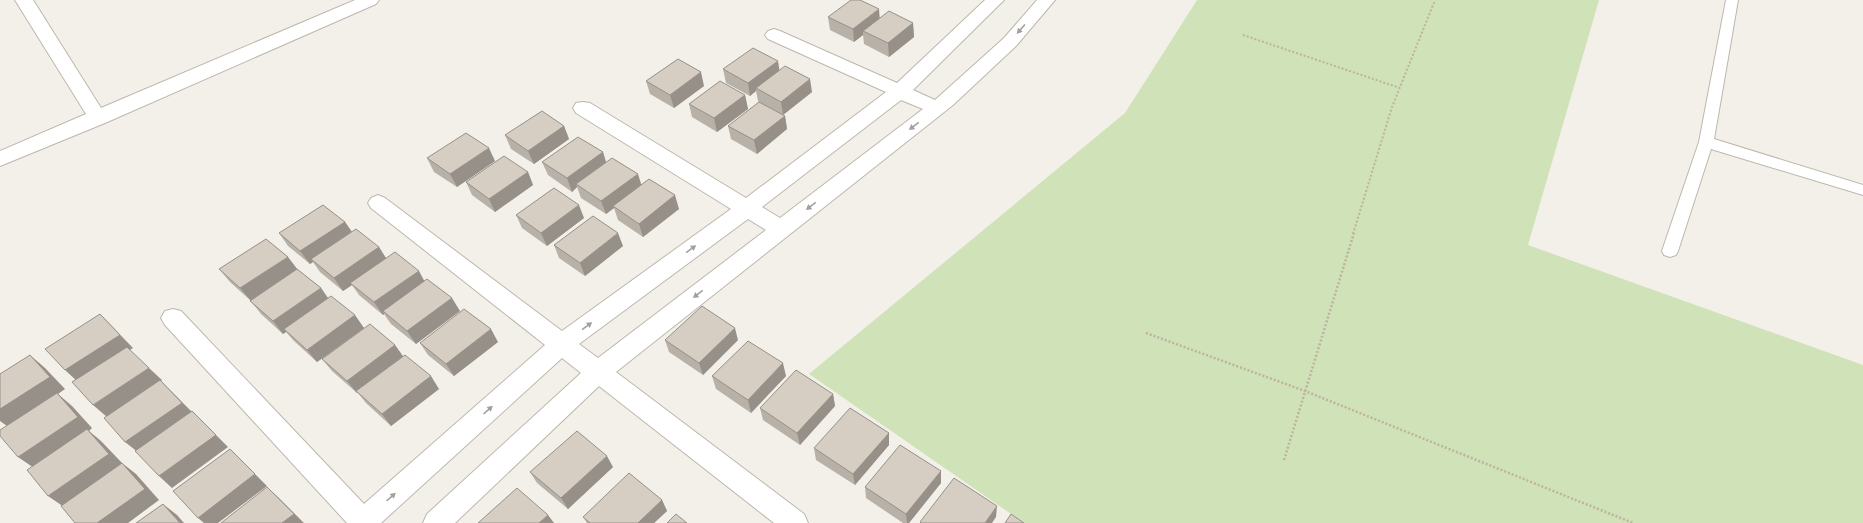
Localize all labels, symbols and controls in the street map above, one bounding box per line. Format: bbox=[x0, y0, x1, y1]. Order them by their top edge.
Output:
one-way arrow bbox=[1016, 24, 1025, 35]
one-way arrow bbox=[908, 121, 919, 130]
one-way arrow bbox=[806, 201, 817, 210]
one-way arrow bbox=[686, 245, 697, 253]
one-way arrow bbox=[692, 290, 703, 298]
one-way arrow bbox=[581, 322, 592, 330]
one-way arrow bbox=[483, 406, 493, 415]
one-way arrow bbox=[386, 492, 396, 502]

